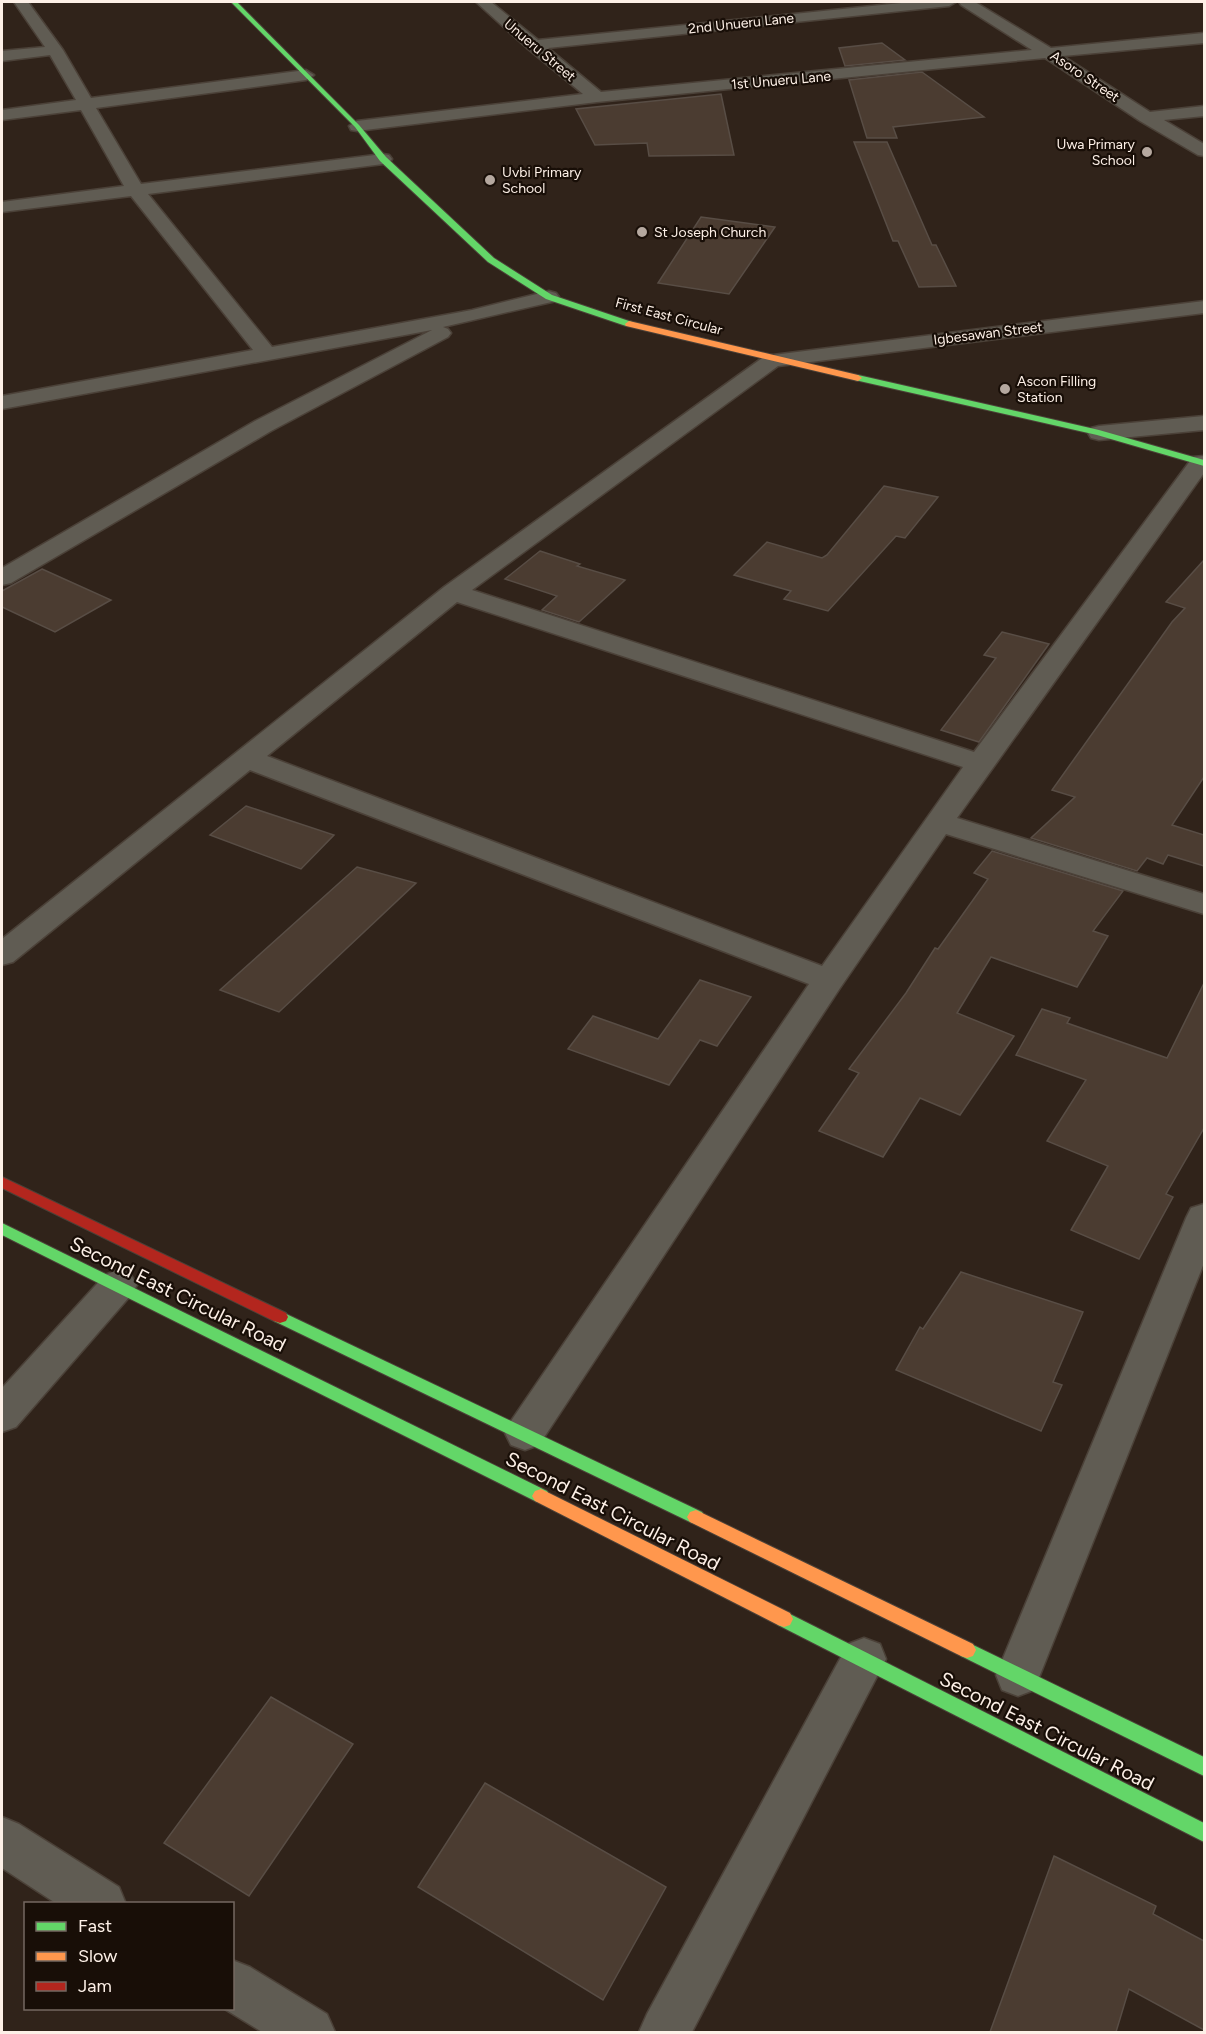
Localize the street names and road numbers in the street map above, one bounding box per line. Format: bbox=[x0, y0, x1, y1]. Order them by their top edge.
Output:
street label: 2nd Unueru Lane bbox=[687, 9, 795, 38]
street label: Unueru Street bbox=[500, 15, 579, 85]
street label: Asoro Street bbox=[1047, 47, 1122, 106]
street label: 1st Unueru Lane bbox=[730, 68, 832, 93]
street label: First East Circular bbox=[614, 294, 724, 339]
street label: Igbesawan Street bbox=[933, 318, 1044, 349]
street label: Second East Circular Road bbox=[66, 1231, 290, 1357]
street label: Second East Circular Road bbox=[502, 1446, 724, 1576]
street label: Second East Circular Road bbox=[936, 1666, 1158, 1796]

